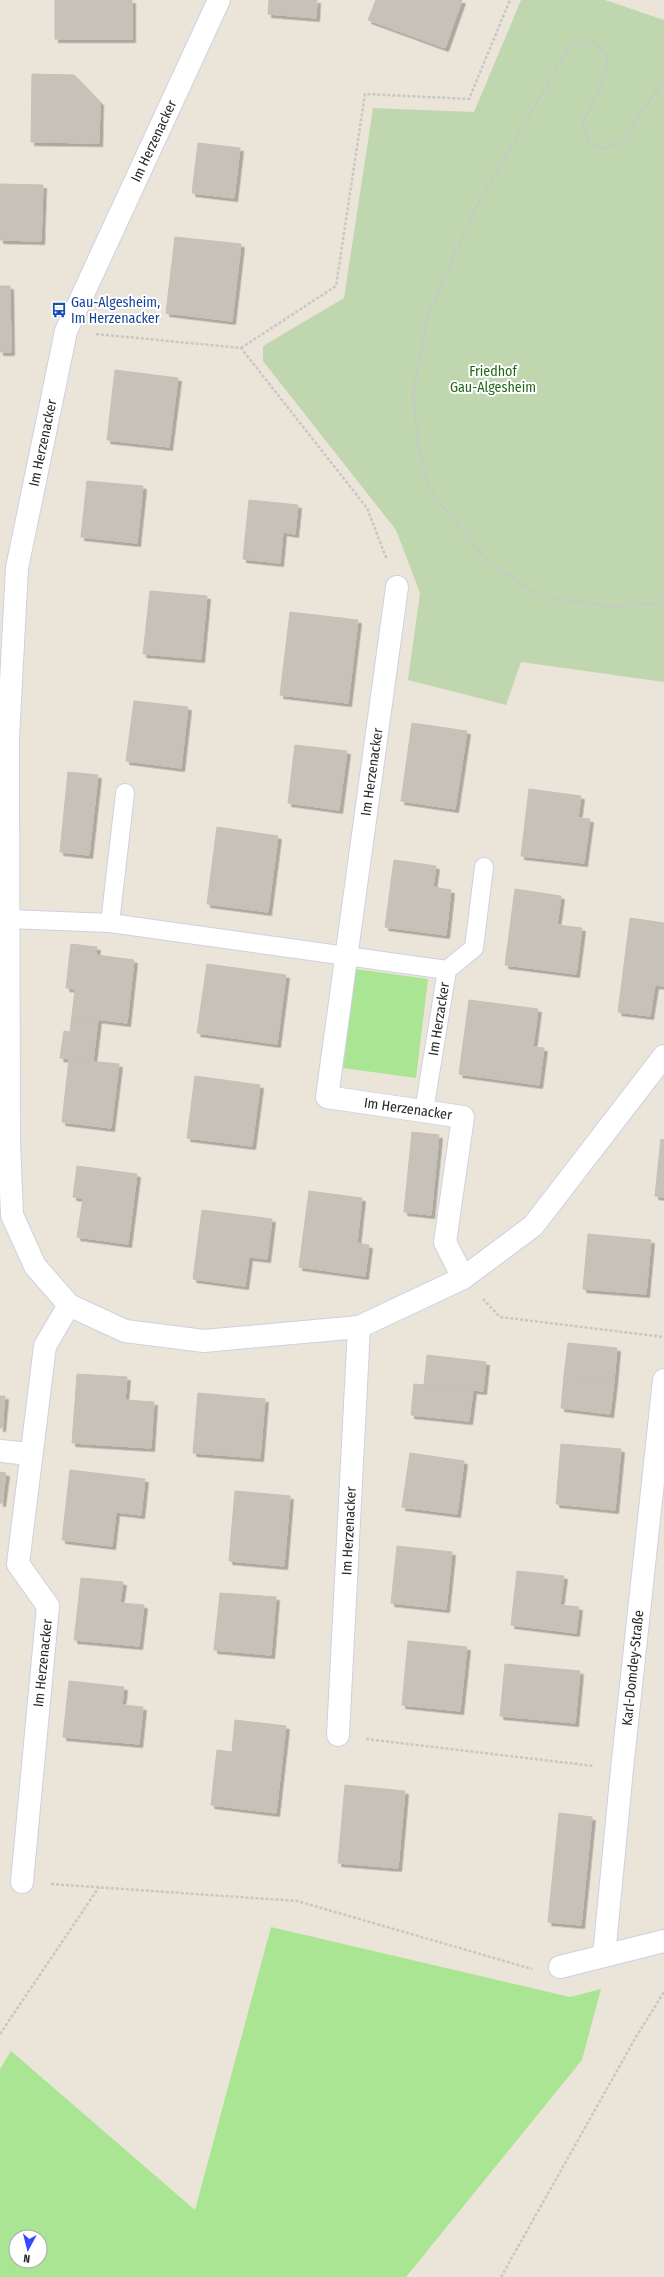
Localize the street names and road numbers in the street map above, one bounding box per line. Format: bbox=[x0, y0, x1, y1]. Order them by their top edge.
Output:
street label: Im Herzenacker bbox=[128, 97, 180, 185]
street label: Im Herzenacker bbox=[25, 398, 61, 488]
street label: Im Herzenacker bbox=[357, 727, 387, 817]
street label: Im Herzacker bbox=[425, 981, 453, 1057]
street label: Im Herzenacker bbox=[363, 1094, 453, 1124]
street label: Im Herzenacker bbox=[338, 1486, 360, 1576]
street label: Karl-Domdey-Straße bbox=[618, 1609, 648, 1727]
street label: Im Herzenacker bbox=[30, 1618, 56, 1708]

